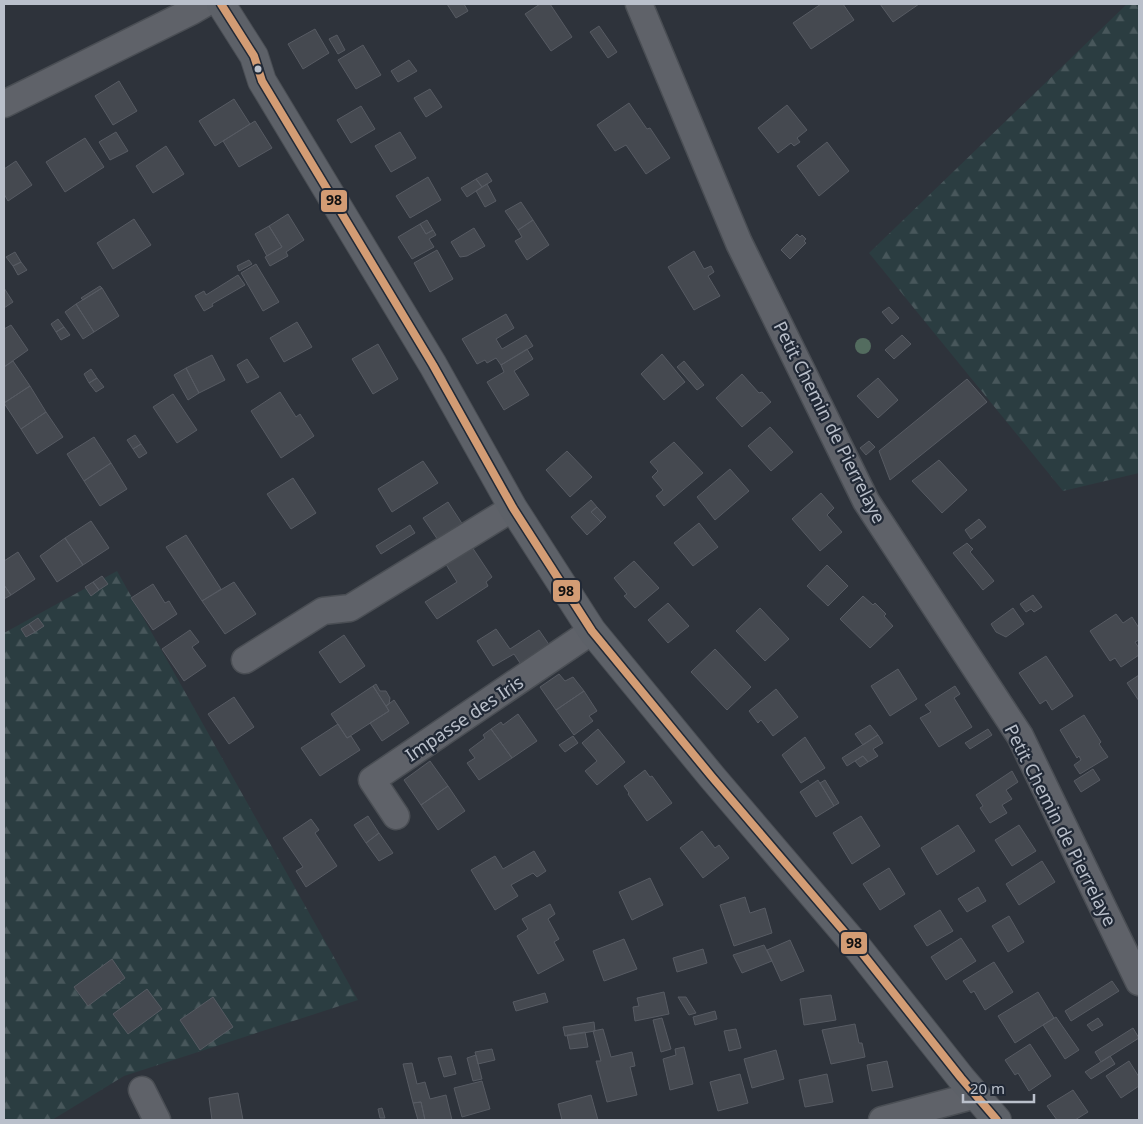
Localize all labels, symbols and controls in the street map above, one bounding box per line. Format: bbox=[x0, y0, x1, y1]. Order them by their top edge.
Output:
unlabelled marker bbox=[253, 64, 263, 74]
line badge: 98 bbox=[320, 189, 348, 213]
text: 98 bbox=[326, 190, 342, 209]
street label: Petit Chemin de Pierrelaye bbox=[769, 317, 891, 527]
line badge: 98 bbox=[552, 579, 581, 603]
text: 98 bbox=[558, 581, 574, 600]
street label: Impasse des Iris bbox=[400, 670, 528, 766]
street label: Petit Chemin de Pierrelaye bbox=[1000, 720, 1122, 930]
line badge: 98 bbox=[840, 931, 868, 955]
text: 98 bbox=[846, 933, 862, 952]
scale bar bbox=[963, 1072, 1034, 1104]
text: 20 m bbox=[970, 1078, 1005, 1098]

